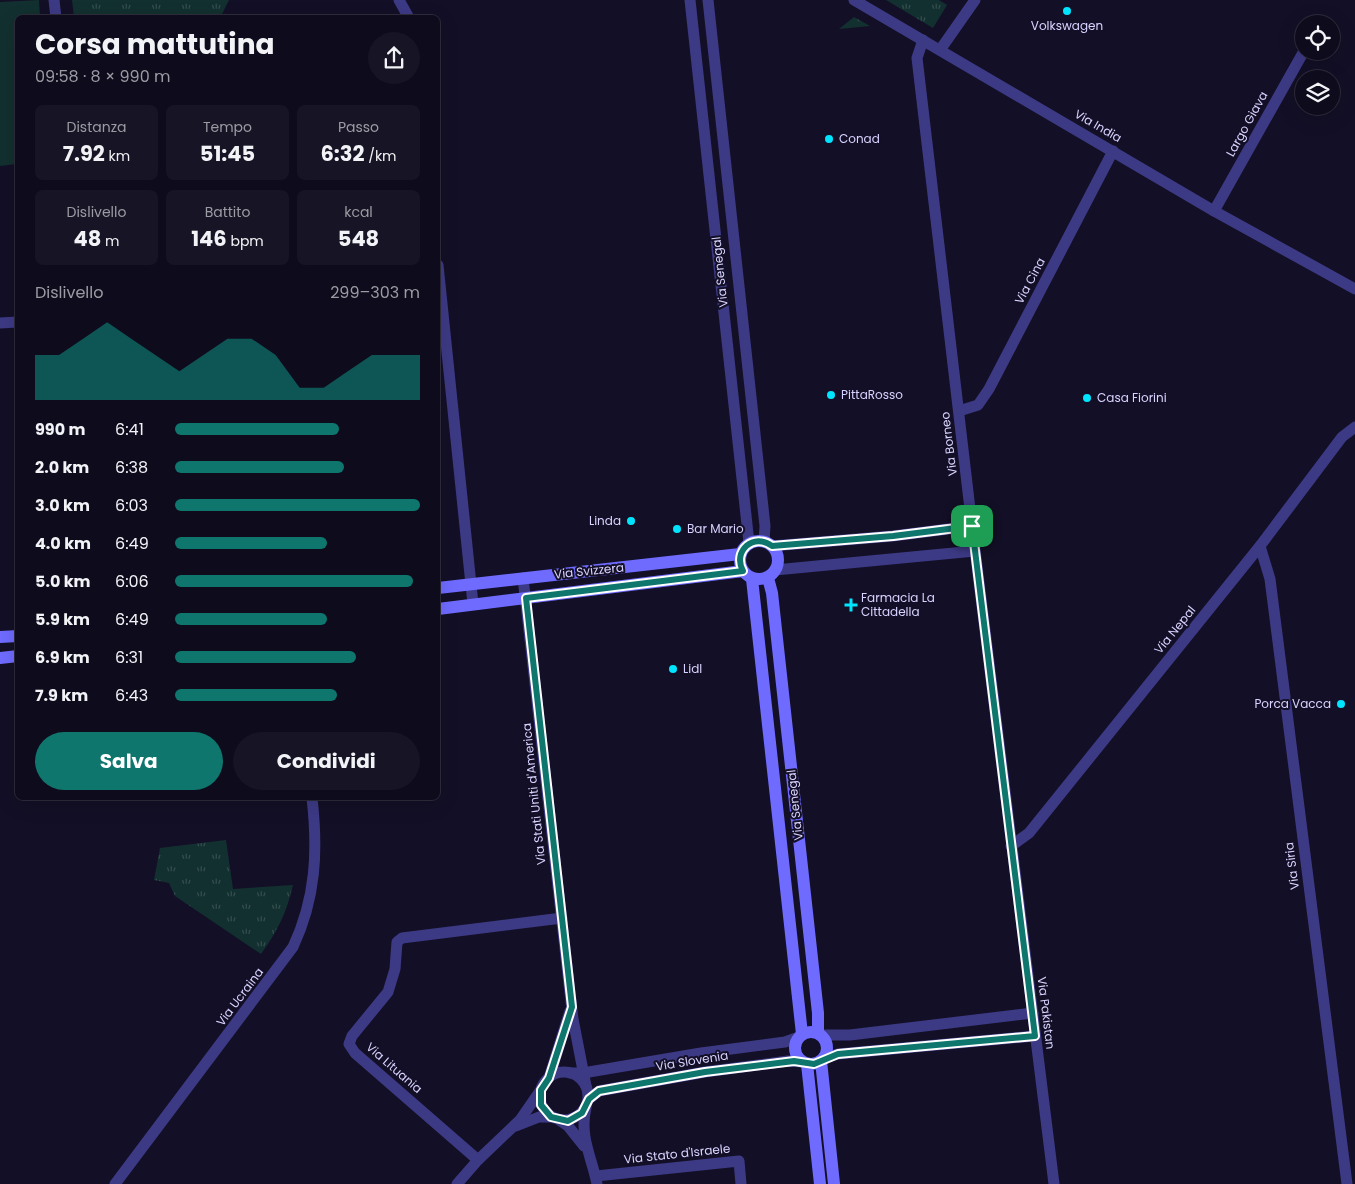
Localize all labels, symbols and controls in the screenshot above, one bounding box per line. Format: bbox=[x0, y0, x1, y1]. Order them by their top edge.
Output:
marker: Volkswagen bbox=[1061, 5, 1073, 17]
map controls bbox=[1295, 15, 1340, 115]
button: locate bbox=[1295, 15, 1340, 60]
place label: Volkswagen bbox=[1031, 17, 1103, 34]
text: Corsa mattutina bbox=[35, 25, 275, 64]
button: share bbox=[368, 32, 420, 84]
text: 09:58 · 8 × 990 m bbox=[35, 65, 171, 88]
button: layers bbox=[1295, 70, 1340, 115]
street label: Largo Giava bbox=[1222, 88, 1271, 159]
street label: Via India bbox=[1071, 105, 1125, 146]
text: Distanza bbox=[66, 117, 127, 137]
text: Tempo bbox=[203, 117, 252, 137]
text: Passo bbox=[338, 117, 379, 137]
place label: Conad bbox=[839, 130, 880, 147]
marker: Conad bbox=[823, 133, 835, 145]
text: 7.92 bbox=[63, 139, 105, 168]
text: 51:45 bbox=[200, 139, 255, 168]
text: 6:32 bbox=[320, 139, 365, 168]
text: km bbox=[105, 146, 130, 166]
text: /km bbox=[365, 146, 397, 166]
text: Dislivello bbox=[67, 202, 126, 222]
text: Battito bbox=[205, 202, 250, 222]
text: kcal bbox=[344, 202, 373, 222]
text: 48 bbox=[74, 224, 101, 253]
text: 146 bbox=[191, 224, 227, 253]
text: 548 bbox=[338, 224, 379, 253]
text: m bbox=[101, 231, 120, 251]
text: bpm bbox=[227, 231, 264, 251]
street label: Via Senegal bbox=[707, 236, 732, 308]
street label: Via Cina bbox=[1010, 255, 1049, 307]
text: Dislivello bbox=[35, 281, 103, 304]
text: 299–303 m bbox=[330, 281, 420, 304]
place label: PittaRosso bbox=[841, 386, 903, 403]
marker: PittaRosso bbox=[825, 389, 837, 401]
place label: Casa Fiorini bbox=[1097, 389, 1167, 406]
marker: Casa Fiorini bbox=[1081, 392, 1093, 404]
street label: Via Borneo bbox=[936, 411, 961, 477]
text: 990 m bbox=[35, 418, 85, 441]
text: 6:41 bbox=[115, 418, 144, 441]
text: 2.0 km bbox=[35, 456, 89, 479]
text: 6:38 bbox=[115, 456, 148, 479]
text: 3.0 km bbox=[35, 494, 90, 517]
text: 6:03 bbox=[115, 494, 148, 517]
pin bbox=[951, 505, 993, 547]
place label: Linda bbox=[589, 512, 621, 529]
icon: arrive bbox=[958, 512, 986, 540]
marker: Linda bbox=[625, 515, 637, 527]
place label: Bar Mario bbox=[687, 520, 744, 537]
marker: Bar Mario bbox=[671, 523, 683, 535]
text: 4.0 km bbox=[35, 532, 91, 555]
text: 6:49 bbox=[115, 532, 149, 555]
street label: Via Svizzera bbox=[553, 558, 625, 583]
text: 5.0 km bbox=[35, 570, 91, 593]
text: 6:06 bbox=[115, 570, 149, 593]
place label: Farmacia La Cittadella bbox=[861, 589, 935, 620]
marker: Farmacia La Cittadella bbox=[845, 599, 857, 611]
street label: Via Nepal bbox=[1150, 602, 1199, 657]
text: 5.9 km bbox=[35, 608, 90, 631]
text: 6:49 bbox=[115, 608, 149, 631]
text: 6.9 km bbox=[35, 646, 90, 669]
text: 6:31 bbox=[115, 646, 143, 669]
place label: Lidl bbox=[683, 660, 702, 677]
marker: Lidl bbox=[667, 663, 679, 675]
text: 7.9 km bbox=[35, 684, 88, 707]
text: 6:43 bbox=[115, 684, 148, 707]
place label: Porca Vacca bbox=[1254, 695, 1331, 712]
marker: Porca Vacca bbox=[1335, 698, 1347, 710]
street label: Via Stati Uniti d'America bbox=[518, 722, 549, 866]
button: Salva bbox=[35, 732, 223, 790]
button: Condividi bbox=[233, 732, 420, 790]
street label: Via Senegal bbox=[782, 769, 807, 841]
street label: Via Siria bbox=[1280, 841, 1303, 891]
street label: Via Ucraina bbox=[212, 964, 267, 1029]
street label: Via Pakistan bbox=[1034, 976, 1059, 1050]
street label: Via Lituania bbox=[363, 1038, 426, 1097]
street label: Via Slovenia bbox=[655, 1046, 729, 1075]
street label: Via Stato d'Israele bbox=[623, 1139, 731, 1168]

